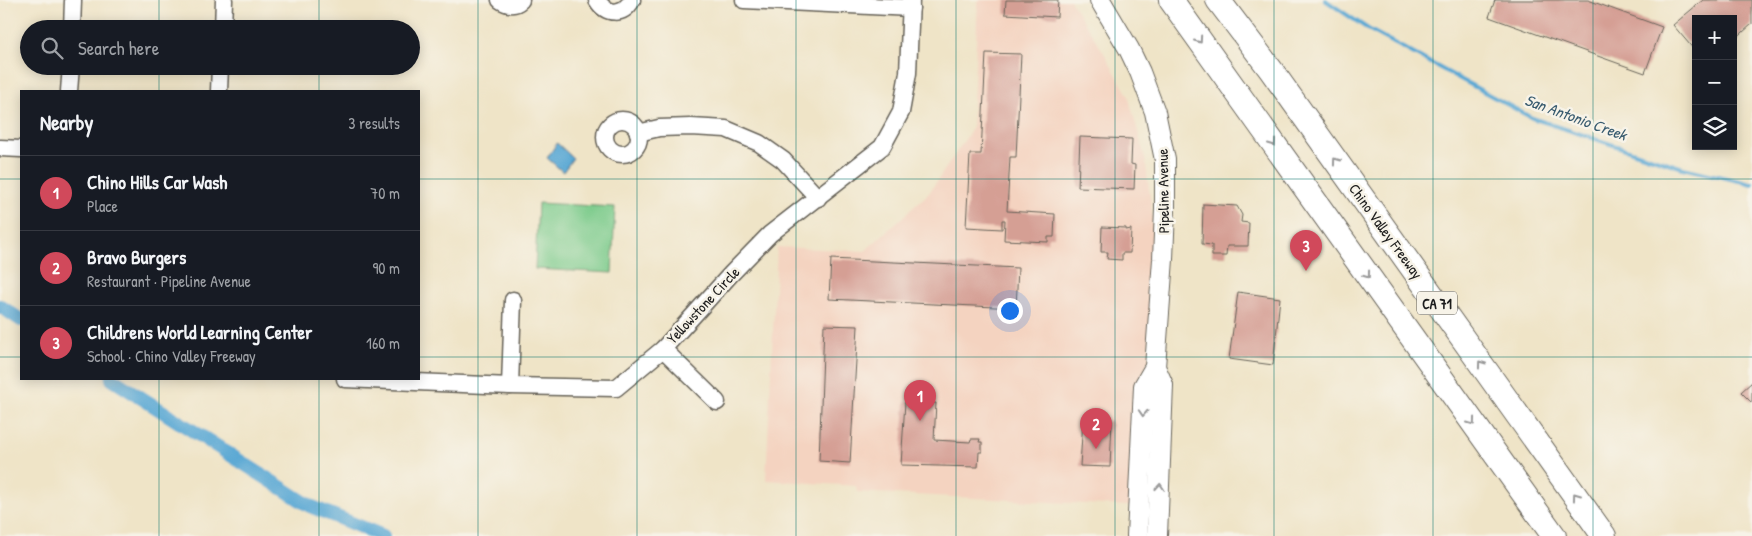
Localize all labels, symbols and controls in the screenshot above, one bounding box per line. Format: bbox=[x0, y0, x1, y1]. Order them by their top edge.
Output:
map controls bbox=[1692, 15, 1737, 150]
button: + bbox=[1692, 15, 1737, 60]
search box bbox=[20, 20, 420, 75]
icon: search bbox=[38, 34, 66, 62]
one-way arrow bbox=[1193, 34, 1202, 44]
text: Search here bbox=[78, 35, 159, 61]
button: − bbox=[1692, 60, 1737, 105]
water label: San Antonio Creek bbox=[1522, 88, 1631, 146]
button: layers bbox=[1692, 105, 1737, 150]
text: Nearby bbox=[40, 108, 93, 137]
text: 3 results bbox=[348, 112, 400, 134]
one-way arrow bbox=[1267, 137, 1276, 147]
street label: Pipeline Avenue bbox=[1152, 149, 1174, 233]
one-way arrow bbox=[1333, 157, 1342, 167]
text: Chino Hills Car Wash bbox=[87, 169, 227, 195]
street label: Chino Valley Freeway bbox=[1344, 179, 1428, 283]
text: 1 bbox=[53, 182, 59, 204]
text: 70 m bbox=[370, 182, 400, 204]
text: Place bbox=[87, 195, 118, 217]
pin: 3 bbox=[1290, 230, 1322, 271]
text: Bravo Burgers bbox=[87, 244, 186, 270]
text: 2 bbox=[52, 257, 60, 279]
text: 90 m bbox=[372, 257, 400, 279]
street label: Yellowstone Circle bbox=[662, 262, 744, 348]
text: Restaurant · Pipeline Avenue bbox=[87, 270, 251, 292]
one-way arrow bbox=[1361, 270, 1370, 279]
road number: CA 71 bbox=[1417, 292, 1457, 314]
your location bbox=[997, 298, 1023, 324]
text: Childrens World Learning Center bbox=[87, 319, 312, 345]
text: 3 bbox=[52, 332, 60, 354]
text: 160 m bbox=[366, 332, 400, 354]
text: School · Chino Valley Freeway bbox=[87, 345, 256, 367]
one-way arrow bbox=[1478, 360, 1487, 370]
pin: 1 bbox=[904, 380, 936, 421]
pin: 2 bbox=[1080, 408, 1112, 449]
one-way arrow bbox=[1138, 409, 1149, 417]
one-way arrow bbox=[1466, 416, 1475, 426]
one-way arrow bbox=[1154, 483, 1165, 491]
one-way arrow bbox=[1573, 493, 1581, 502]

